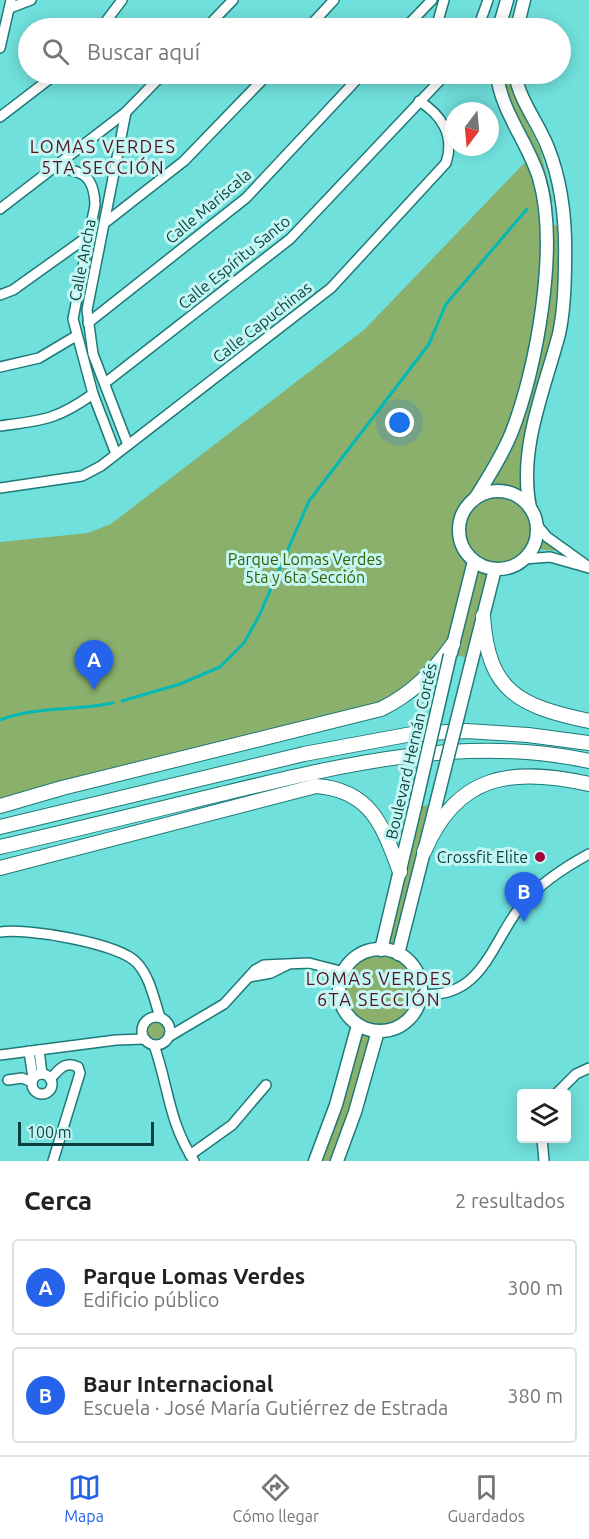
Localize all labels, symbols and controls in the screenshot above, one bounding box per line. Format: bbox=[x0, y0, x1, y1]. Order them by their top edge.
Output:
search box bbox=[18, 18, 571, 84]
icon: search bbox=[39, 35, 72, 68]
text: Buscar aquí bbox=[87, 39, 200, 64]
north arrow bbox=[445, 102, 499, 156]
district label: LOMAS VERDES 5TA SECCIÓN bbox=[30, 136, 176, 177]
street label: Calle Mariscala bbox=[162, 165, 254, 247]
street label: Calle Espíritu Santo bbox=[175, 211, 293, 313]
street label: Calle Ancha bbox=[65, 217, 99, 303]
street label: Calle Capuchinas bbox=[209, 278, 315, 366]
your location bbox=[385, 408, 414, 437]
park label: Parque Lomas Verdes 5ta y 6ta Sección bbox=[228, 550, 382, 586]
pin: A bbox=[74, 640, 113, 690]
street label: Boulevard Hernán Cortés bbox=[382, 661, 440, 841]
place label: Crossfit Elite bbox=[437, 848, 528, 866]
marker: Crossfit Elite bbox=[533, 850, 547, 864]
pin: B bbox=[504, 872, 544, 922]
district label: LOMAS VERDES 6TA SECCIÓN bbox=[306, 968, 452, 1009]
map controls bbox=[517, 1089, 571, 1143]
button: layers bbox=[517, 1089, 571, 1143]
scale bar bbox=[18, 1119, 154, 1146]
text: 100 m bbox=[27, 1123, 72, 1141]
text: Cerca bbox=[24, 1186, 92, 1215]
text: 2 resultados bbox=[455, 1189, 565, 1212]
text: Parque Lomas Verdes bbox=[83, 1263, 305, 1288]
text: A bbox=[38, 1276, 53, 1299]
text: 300 m bbox=[507, 1276, 563, 1299]
text: Edificio público bbox=[83, 1288, 219, 1311]
text: Baur Internacional bbox=[83, 1371, 273, 1396]
text: B bbox=[39, 1384, 52, 1407]
text: 380 m bbox=[507, 1384, 563, 1407]
text: Escuela · José María Gutiérrez de Estrada bbox=[83, 1396, 448, 1419]
tab: Mapa bbox=[64, 1471, 104, 1525]
tab: Cómo llegar bbox=[232, 1471, 319, 1525]
tab: Guardados bbox=[448, 1471, 525, 1525]

